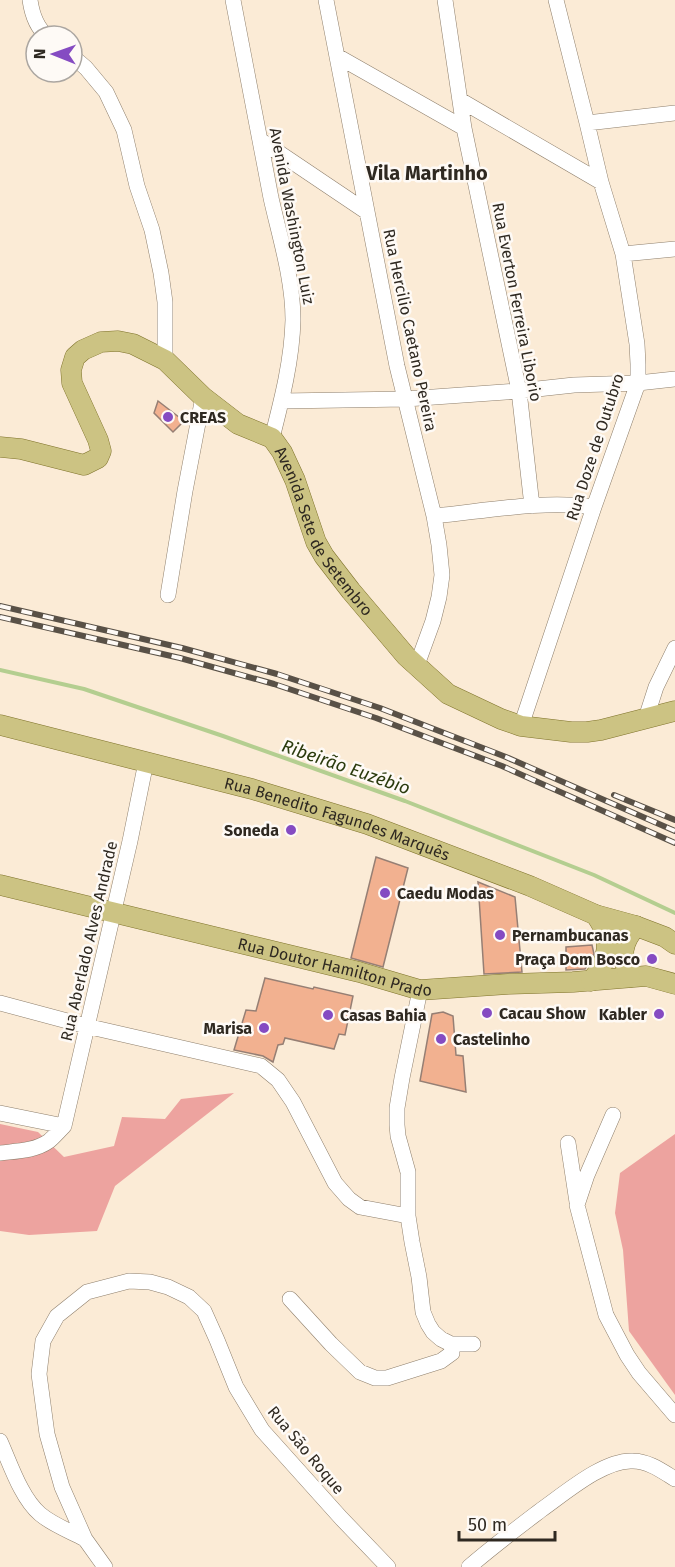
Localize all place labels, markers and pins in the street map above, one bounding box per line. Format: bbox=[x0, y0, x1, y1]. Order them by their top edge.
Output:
place label: CREAS bbox=[180, 408, 226, 427]
marker: CREAS bbox=[161, 410, 175, 424]
place label: Soneda bbox=[224, 821, 279, 840]
marker: Soneda bbox=[284, 823, 298, 837]
place label: Caedu Modas bbox=[397, 884, 494, 903]
marker: Caedu Modas bbox=[378, 886, 392, 900]
place label: Pernambucanas bbox=[512, 926, 629, 945]
marker: Pernambucanas bbox=[493, 928, 507, 942]
place label: Praça Dom Bosco bbox=[515, 950, 640, 970]
marker: Praça Dom Bosco bbox=[645, 952, 659, 966]
place label: Cacau Show bbox=[499, 1004, 586, 1023]
place label: Kabler bbox=[599, 1005, 648, 1024]
place label: Casas Bahia bbox=[340, 1006, 427, 1025]
marker: Cacau Show bbox=[480, 1006, 494, 1020]
marker: Kabler bbox=[652, 1007, 666, 1021]
marker: Casas Bahia bbox=[321, 1008, 335, 1022]
place label: Marisa bbox=[203, 1019, 252, 1038]
marker: Marisa bbox=[257, 1021, 271, 1035]
place label: Castelinho bbox=[453, 1030, 530, 1049]
marker: Castelinho bbox=[434, 1032, 448, 1046]

